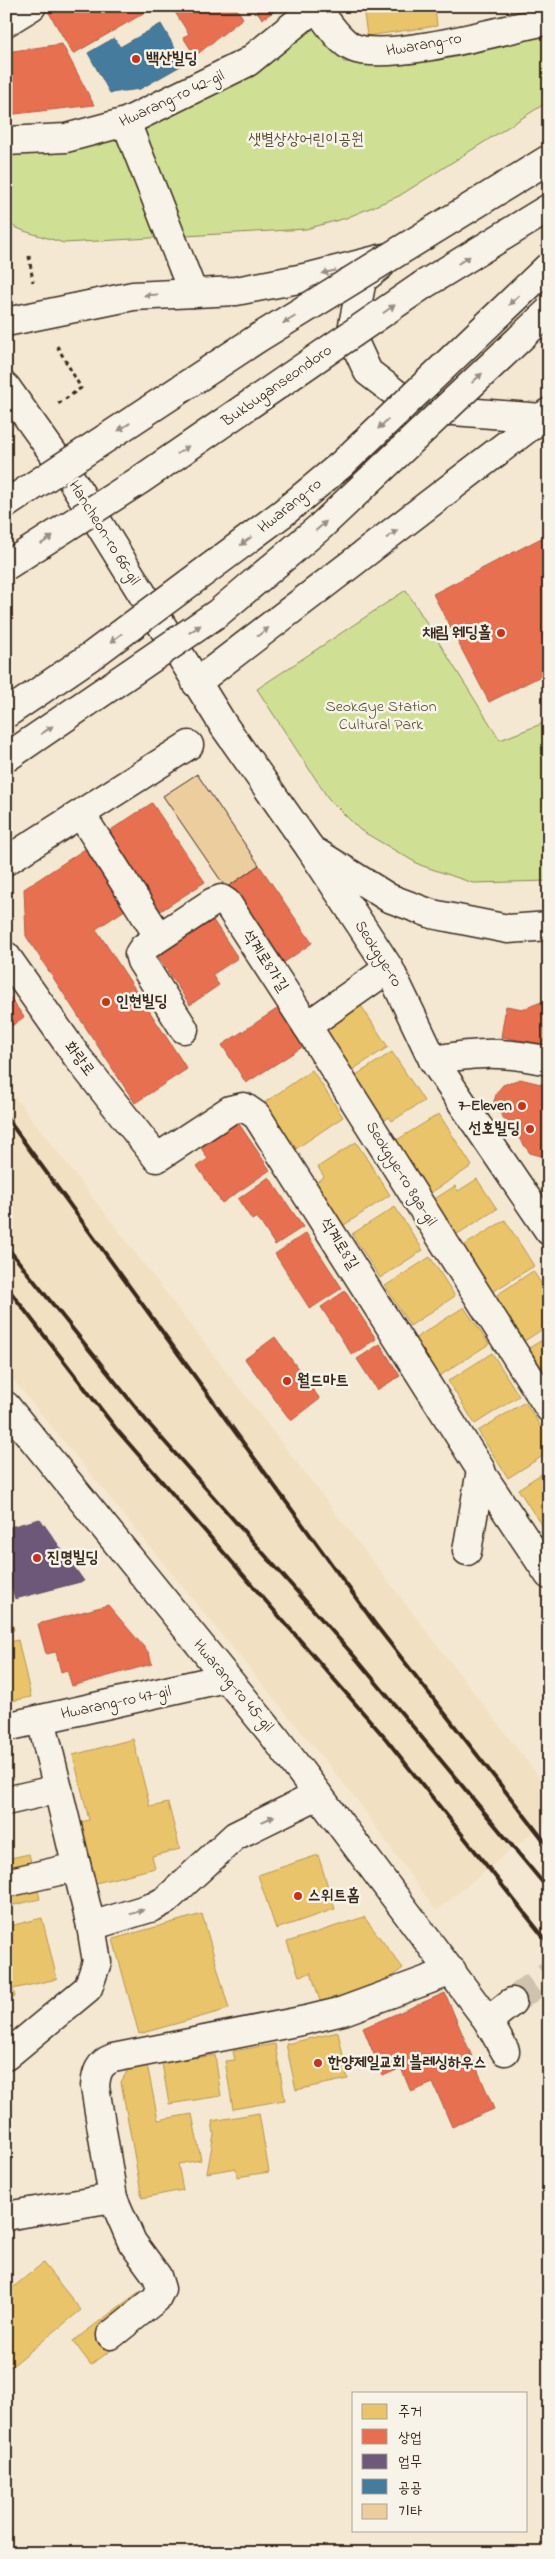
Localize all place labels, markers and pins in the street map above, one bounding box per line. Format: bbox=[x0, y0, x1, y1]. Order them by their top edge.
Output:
place label: 백산빌딩 bbox=[146, 47, 198, 71]
marker: 백산빌딩 bbox=[130, 53, 142, 65]
place label: 채림 웨딩홀 bbox=[423, 621, 491, 645]
marker: 채림 웨딩홀 bbox=[495, 627, 507, 639]
place label: 인현빌딩 bbox=[116, 990, 168, 1014]
marker: 인현빌딩 bbox=[100, 996, 112, 1008]
place label: 7-Eleven bbox=[458, 1094, 512, 1118]
marker: 7-Eleven bbox=[516, 1100, 528, 1112]
place label: 선호빌딩 bbox=[469, 1117, 520, 1141]
marker: 선호빌딩 bbox=[524, 1123, 536, 1135]
place label: 월드마트 bbox=[297, 1369, 349, 1393]
marker: 월드마트 bbox=[281, 1375, 293, 1387]
place label: 진명빌딩 bbox=[47, 1546, 99, 1570]
marker: 진명빌딩 bbox=[31, 1552, 43, 1564]
place label: 스위트홈 bbox=[308, 1884, 360, 1908]
marker: 스위트홈 bbox=[292, 1890, 304, 1902]
place label: 한양제일교회 블레싱하우스 bbox=[327, 2051, 487, 2075]
marker: 한양제일교회 블레싱하우스 bbox=[312, 2057, 324, 2069]

